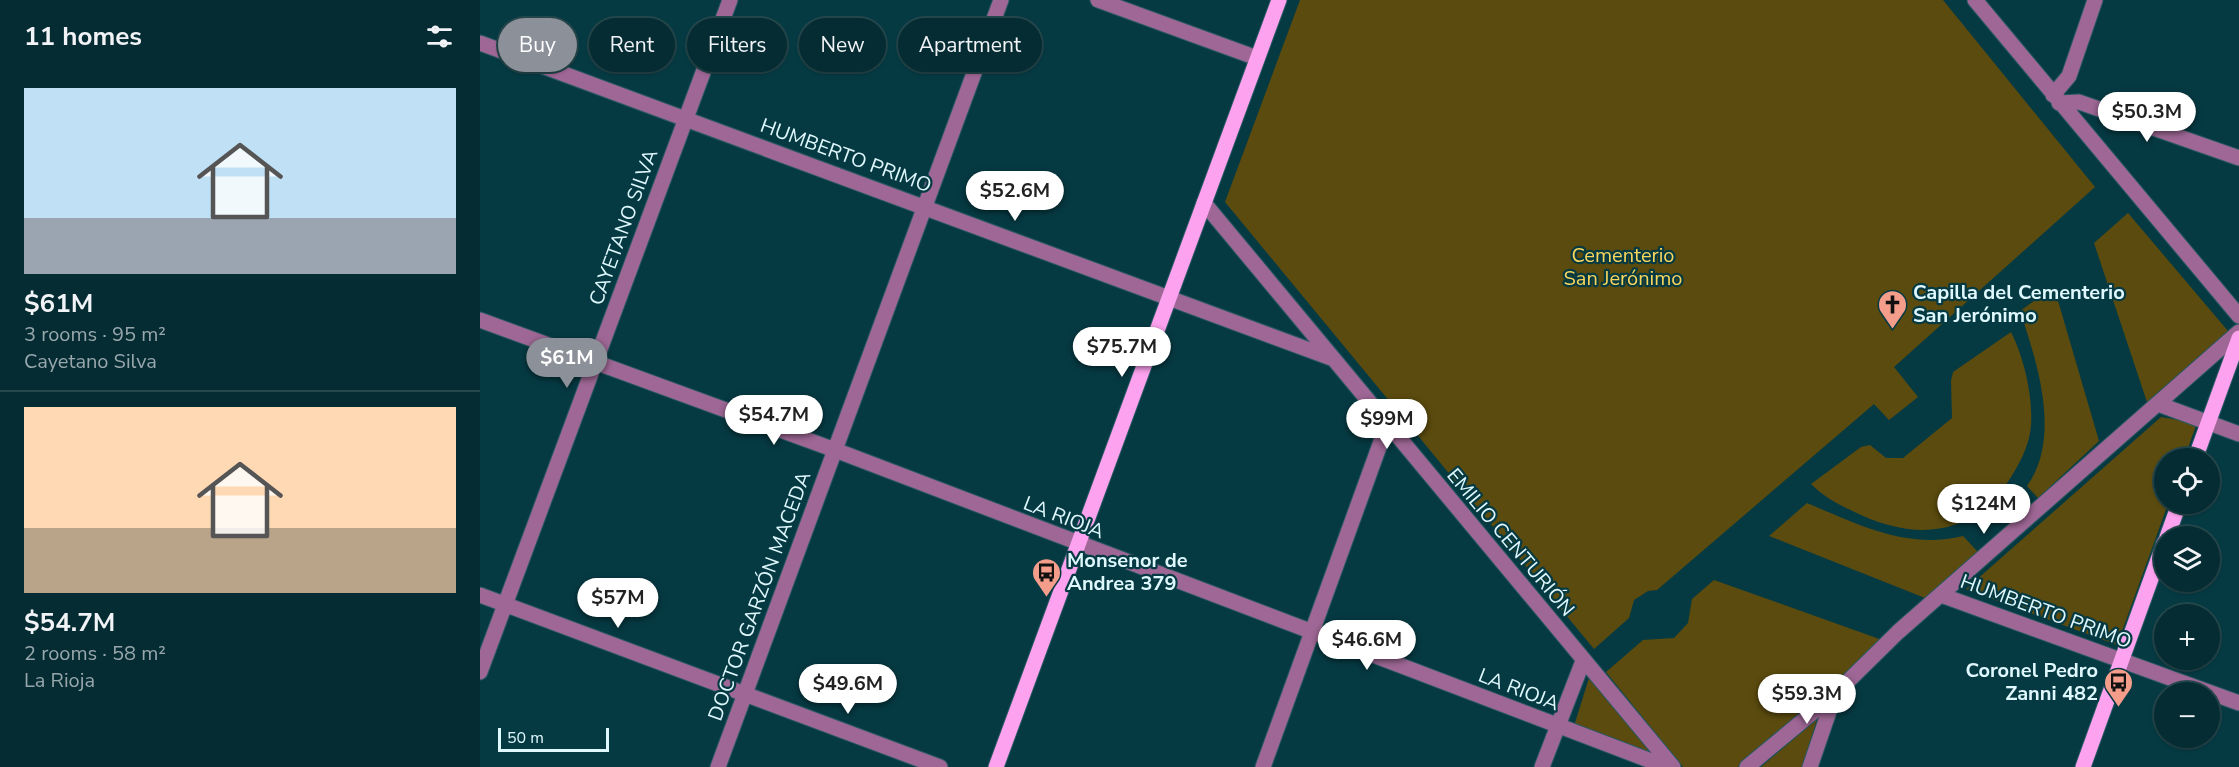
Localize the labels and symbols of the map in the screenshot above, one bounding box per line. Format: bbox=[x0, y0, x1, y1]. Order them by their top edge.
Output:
pin: $50.3M bbox=[2098, 92, 2196, 143]
street label: HUMBERTO PRIMO bbox=[757, 112, 935, 199]
street label: CAYETANO SILVA bbox=[583, 145, 664, 309]
pin: $52.6M bbox=[966, 171, 1064, 222]
park label: Cementerio San Jerónimo bbox=[1564, 242, 1682, 292]
place label: Capilla del Cementerio San Jerónimo bbox=[1913, 279, 2125, 329]
church icon: Capilla del Cementerio San Jerónimo bbox=[1876, 288, 1908, 330]
pin: $75.7M bbox=[1073, 327, 1171, 378]
pin: $61M bbox=[531, 338, 603, 389]
pin: $54.7M bbox=[725, 395, 823, 446]
pin: $99M bbox=[1351, 399, 1423, 450]
street label: EMILIO CENTURIÓN bbox=[1441, 463, 1581, 622]
street label: DOCTOR GARZÓN MACEDA bbox=[702, 467, 817, 725]
pin: $124M bbox=[1942, 484, 2026, 535]
street label: LA RIOJA bbox=[1020, 490, 1108, 545]
place label: Monsenor de Andrea 379 bbox=[1067, 547, 1188, 597]
bus stop icon: Monsenor de Andrea 379 bbox=[1030, 556, 1062, 598]
street label: HUMBERTO PRIMO bbox=[1957, 568, 2135, 655]
pin: $57M bbox=[582, 578, 654, 629]
pin: $46.6M bbox=[1318, 620, 1416, 671]
place label: Coronel Pedro Zanni 482 bbox=[1966, 657, 2098, 707]
street label: LA RIOJA bbox=[1475, 662, 1563, 717]
pin: $49.6M bbox=[799, 664, 897, 715]
bus stop icon: Coronel Pedro Zanni 482 bbox=[2103, 666, 2135, 708]
pin: $59.3M bbox=[1758, 674, 1856, 725]
scale bar bbox=[498, 725, 609, 752]

